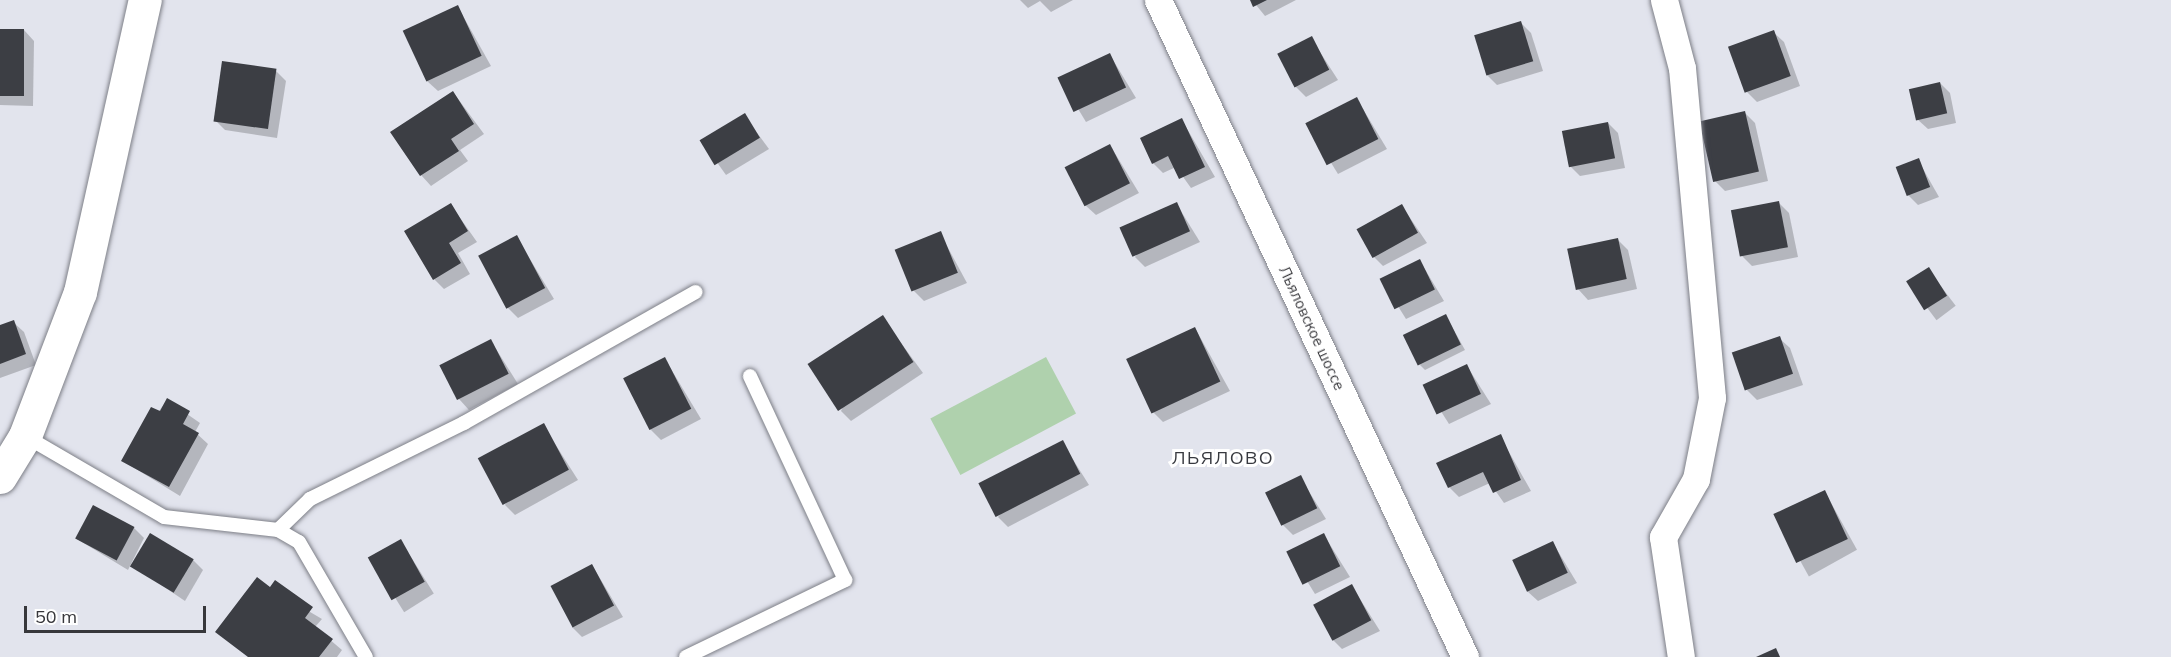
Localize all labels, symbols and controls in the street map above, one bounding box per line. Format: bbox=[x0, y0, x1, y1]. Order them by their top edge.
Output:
street label: Льяловское шоссе bbox=[1275, 263, 1349, 393]
district label: ЛЬЯЛОВО bbox=[1172, 447, 1274, 469]
scale bar bbox=[27, 594, 208, 632]
text: 50 m bbox=[35, 605, 77, 628]

